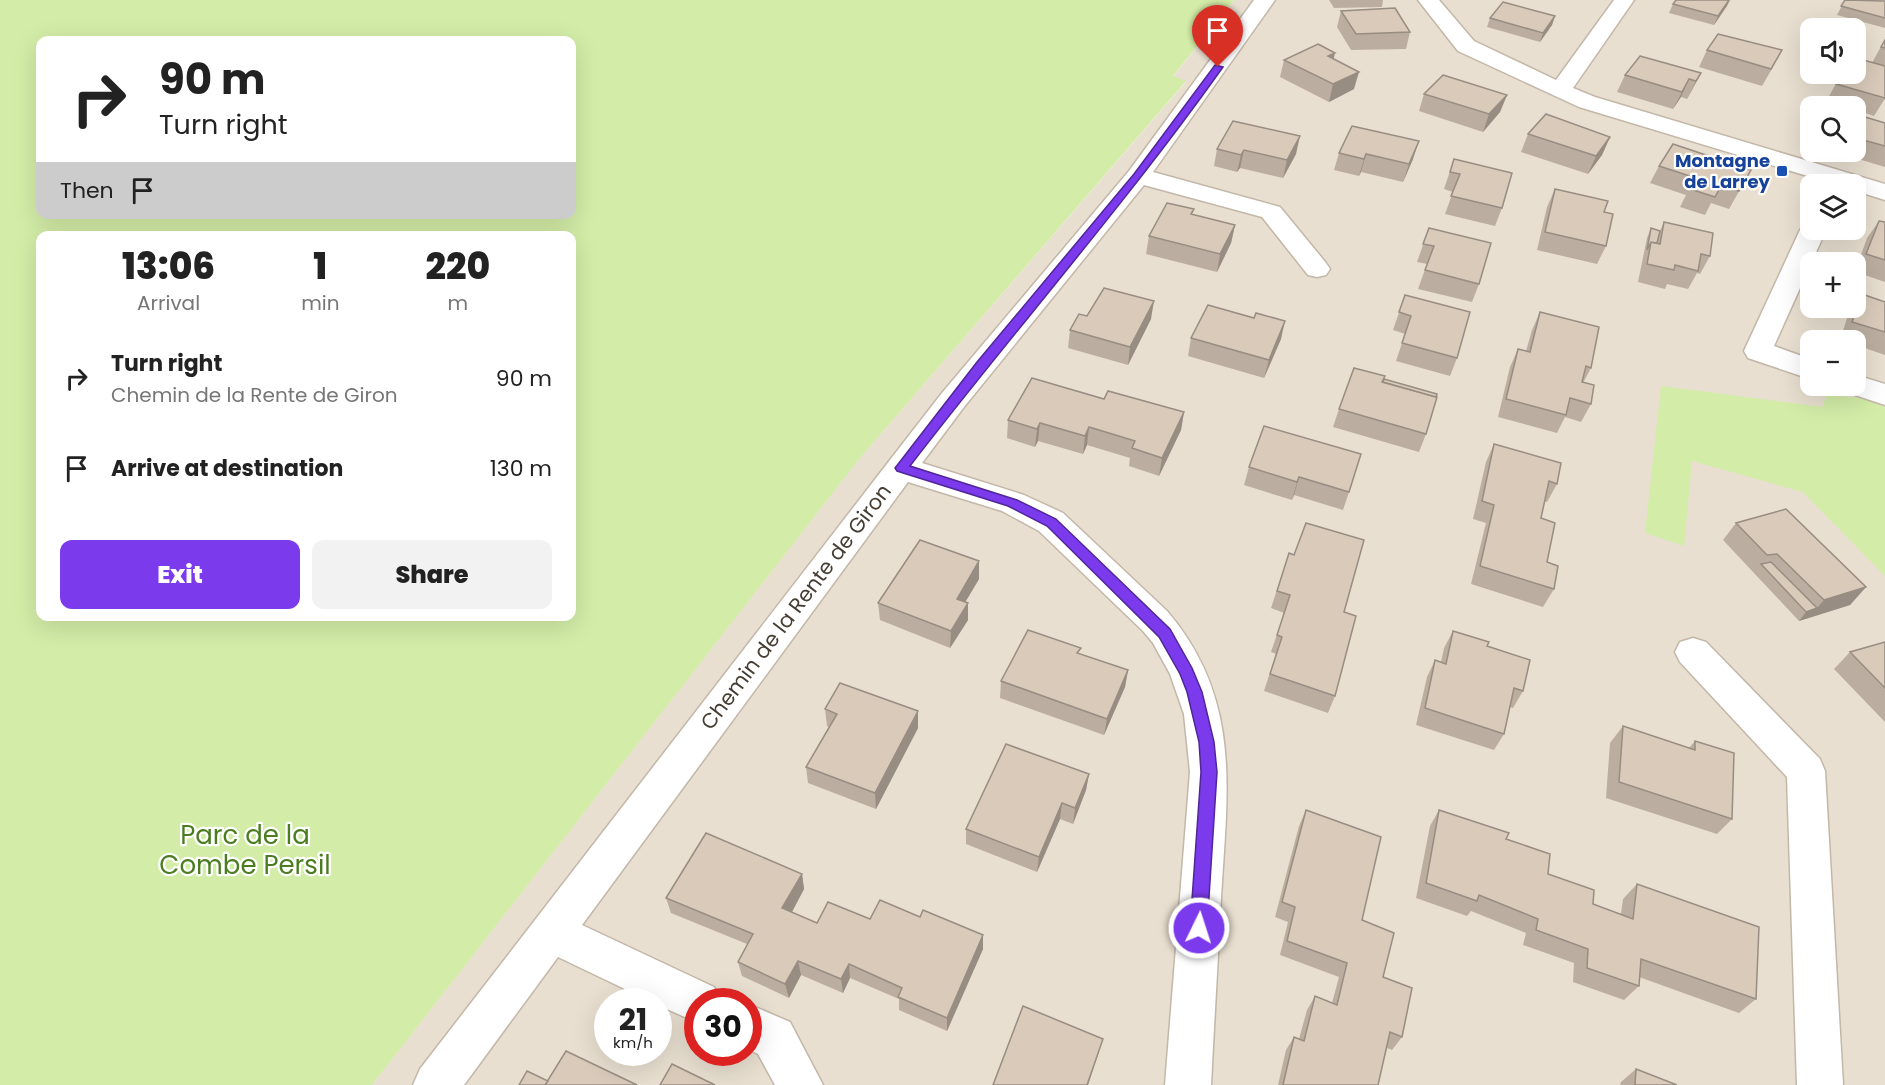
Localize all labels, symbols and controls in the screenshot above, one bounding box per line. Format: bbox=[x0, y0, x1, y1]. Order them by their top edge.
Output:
pin bbox=[1192, 5, 1243, 67]
icon: arrive bbox=[1201, 14, 1234, 47]
map controls bbox=[1800, 18, 1866, 396]
button: sound bbox=[1800, 18, 1866, 84]
text: 90 m bbox=[159, 50, 266, 109]
icon: right bbox=[60, 60, 138, 138]
button: search bbox=[1800, 96, 1866, 162]
text: Turn right bbox=[159, 106, 288, 143]
place label: Montagne de Larrey bbox=[1675, 148, 1771, 194]
marker: Montagne de Larrey bbox=[1775, 164, 1789, 178]
icon: arrive bbox=[126, 174, 159, 207]
button: layers bbox=[1800, 174, 1866, 240]
text: Then bbox=[60, 175, 114, 206]
text: 13:06 bbox=[122, 241, 215, 292]
text: 1 bbox=[313, 241, 327, 292]
text: 220 bbox=[425, 241, 490, 292]
button: + bbox=[1800, 252, 1866, 318]
text: Arrival bbox=[137, 289, 200, 317]
text: min bbox=[301, 289, 339, 317]
text: m bbox=[447, 289, 468, 317]
button: − bbox=[1800, 330, 1866, 396]
text: Turn right bbox=[111, 348, 222, 379]
icon: right bbox=[60, 362, 93, 395]
text: 90 m bbox=[496, 363, 552, 394]
text: Chemin de la Rente de Giron bbox=[111, 381, 398, 409]
icon: arrive bbox=[60, 452, 93, 485]
text: Arrive at destination bbox=[111, 453, 343, 484]
text: 130 m bbox=[490, 453, 552, 484]
street label: Chemin de la Rente de Giron bbox=[693, 478, 898, 736]
button: Exit bbox=[60, 540, 300, 609]
button: Share bbox=[312, 540, 552, 609]
park label: Parc de la Combe Persil bbox=[159, 817, 331, 883]
position arrow bbox=[1167, 896, 1231, 960]
speed limit sign: 30 bbox=[684, 988, 762, 1066]
text: 21 bbox=[619, 998, 647, 1041]
text: km/h bbox=[613, 1032, 653, 1053]

